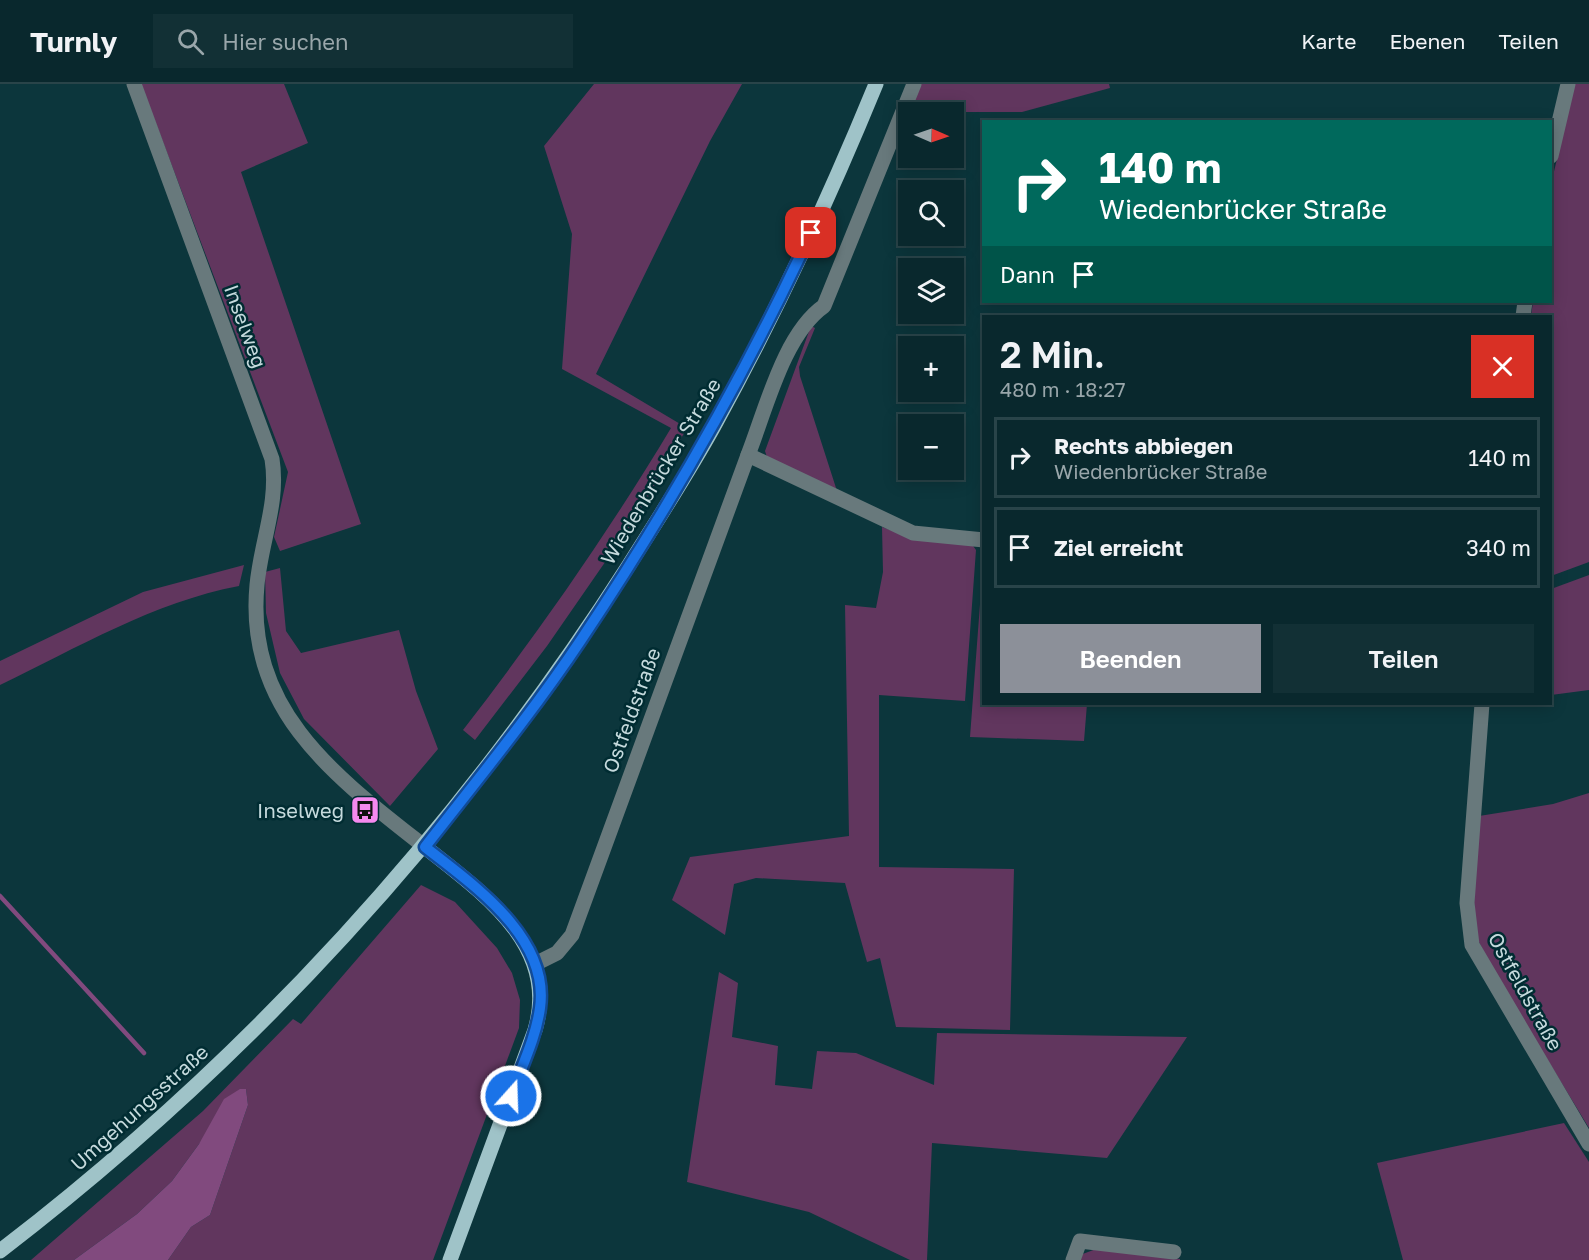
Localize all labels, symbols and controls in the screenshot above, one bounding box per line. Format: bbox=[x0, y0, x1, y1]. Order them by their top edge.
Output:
search box bbox=[153, 14, 573, 68]
text: Turnly bbox=[30, 25, 117, 58]
icon: search bbox=[174, 25, 207, 58]
text: Hier suchen bbox=[222, 28, 348, 55]
text: Karte bbox=[1301, 28, 1357, 54]
text: Ebenen bbox=[1390, 28, 1465, 54]
text: Teilen bbox=[1498, 28, 1559, 54]
north arrow bbox=[898, 102, 964, 168]
map controls bbox=[898, 102, 964, 480]
text: 140 m bbox=[1099, 142, 1221, 192]
icon: right bbox=[1000, 144, 1078, 222]
button: search bbox=[898, 180, 964, 246]
text: Wiedenbrücker Straße bbox=[1099, 193, 1387, 225]
pin bbox=[785, 207, 836, 258]
icon: arrive bbox=[794, 216, 827, 249]
button: layers bbox=[898, 258, 964, 324]
icon: arrive bbox=[1067, 258, 1100, 291]
text: Dann bbox=[1000, 261, 1055, 288]
street label: Inselweg bbox=[220, 281, 272, 371]
text: 2 Min. bbox=[1000, 333, 1105, 376]
button: close bbox=[1471, 335, 1534, 398]
button: + bbox=[898, 336, 964, 402]
street label: Wiedenbrücker Straße bbox=[595, 373, 725, 569]
text: 480 m · 18:27 bbox=[1000, 377, 1126, 401]
button: − bbox=[898, 414, 964, 480]
text: Rechts abbiegen bbox=[1054, 432, 1233, 459]
icon: right bbox=[1003, 441, 1036, 474]
text: 140 m bbox=[1468, 444, 1531, 471]
text: Wiedenbrücker Straße bbox=[1054, 459, 1267, 483]
icon: arrive bbox=[1003, 531, 1036, 564]
text: Ziel erreicht bbox=[1054, 534, 1183, 561]
text: 340 m bbox=[1466, 534, 1531, 561]
button: Beenden bbox=[1000, 624, 1261, 693]
button: Teilen bbox=[1273, 624, 1534, 693]
street label: Ostfeldstraße bbox=[597, 644, 665, 776]
bus stop icon: Inselweg bbox=[349, 794, 381, 826]
place label: Inselweg bbox=[257, 798, 344, 822]
street label: Ostfeldstraße bbox=[1484, 928, 1568, 1054]
street label: Umgehungsstraße bbox=[65, 1039, 213, 1175]
position arrow bbox=[479, 1064, 543, 1128]

